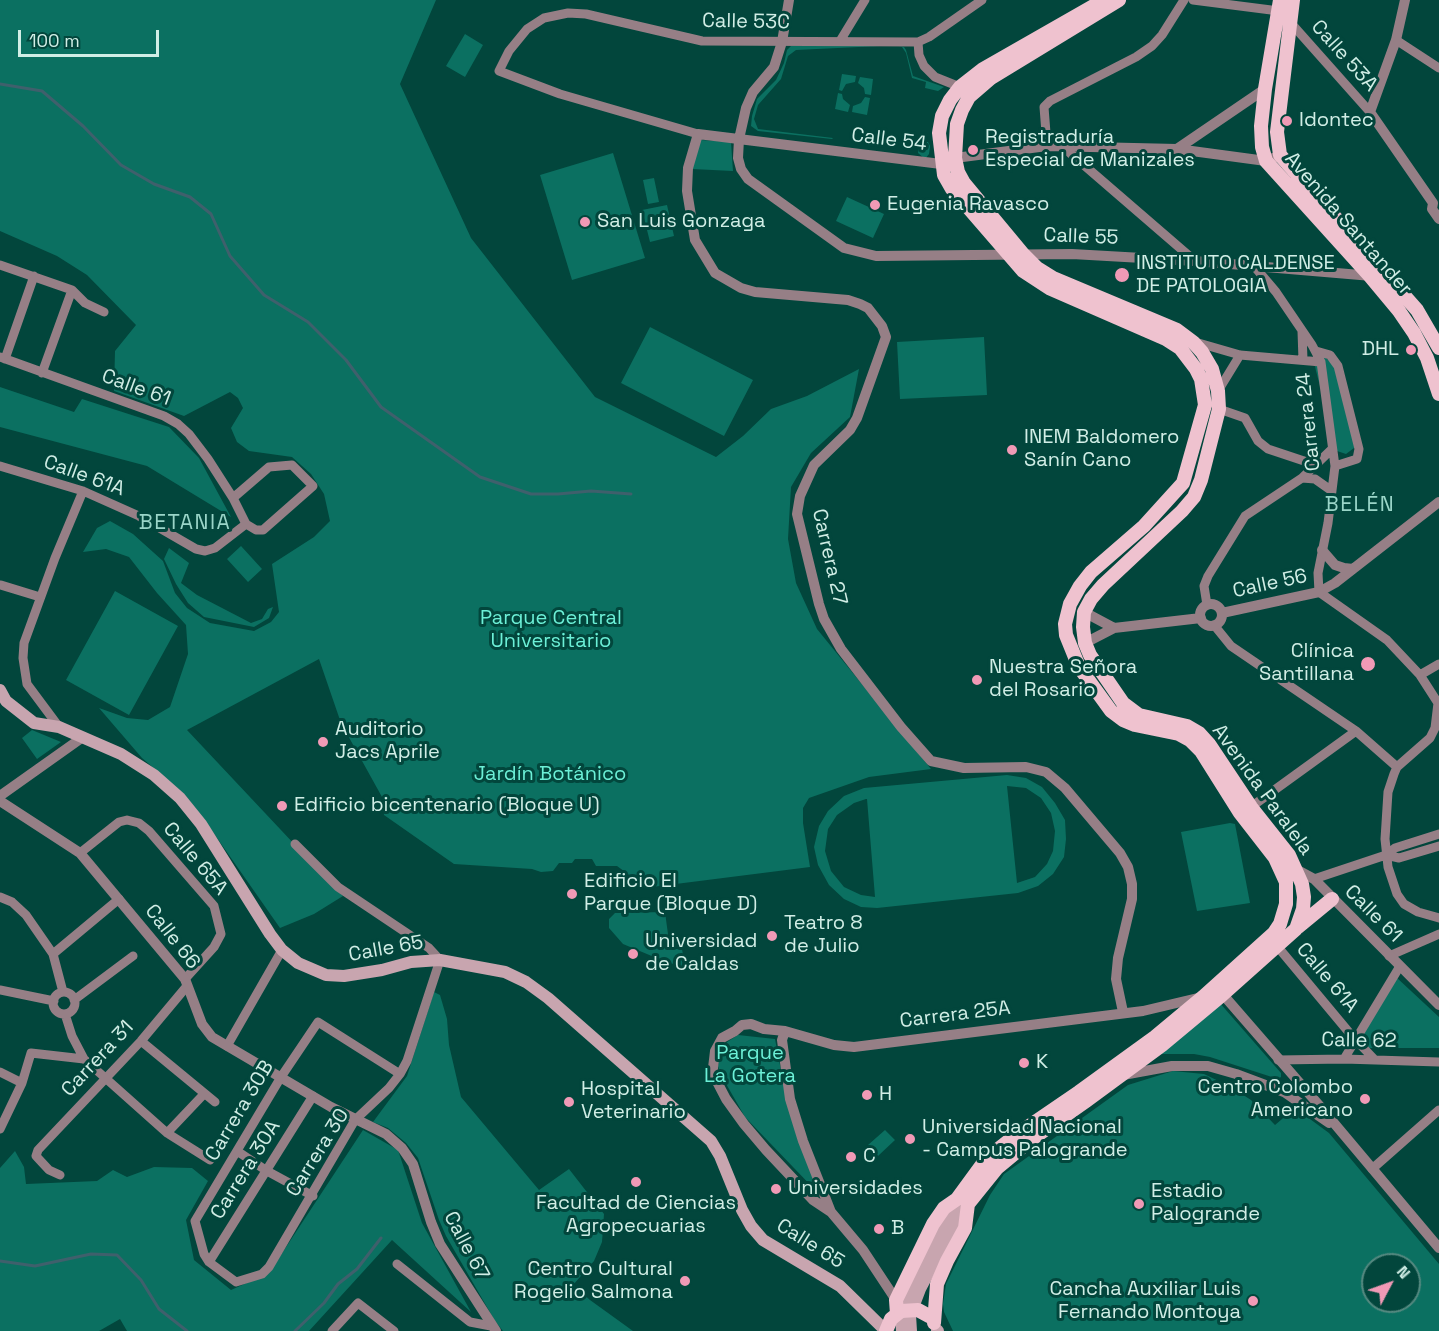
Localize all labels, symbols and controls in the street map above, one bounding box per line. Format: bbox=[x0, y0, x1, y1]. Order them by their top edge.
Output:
street label: Calle 53C bbox=[702, 9, 790, 35]
street label: Calle 53A bbox=[1306, 15, 1382, 97]
scale bar bbox=[21, 18, 162, 56]
text: 100 m bbox=[29, 29, 80, 52]
place label: Idontec bbox=[1299, 109, 1374, 133]
marker: Idontec bbox=[1280, 114, 1294, 128]
street label: Calle 54 bbox=[850, 123, 928, 157]
place label: Registraduría Especial de Manizales bbox=[985, 126, 1195, 173]
marker: Registraduría Especial de Manizales bbox=[966, 143, 980, 157]
street label: Avenida Santander bbox=[1279, 147, 1417, 301]
place label: Eugenia Ravasco bbox=[887, 193, 1049, 217]
marker: Eugenia Ravasco bbox=[868, 198, 882, 212]
place label: San Luis Gonzaga bbox=[597, 210, 766, 234]
marker: San Luis Gonzaga bbox=[578, 215, 592, 229]
street label: Calle 55 bbox=[1043, 224, 1119, 250]
place label: INSTITUTO CALDENSE DE PATOLOGIA bbox=[1136, 252, 1335, 299]
marker: INSTITUTO CALDENSE DE PATOLOGIA bbox=[1113, 266, 1131, 284]
place label: DHL bbox=[1362, 338, 1399, 362]
marker: DHL bbox=[1404, 343, 1418, 357]
street label: Calle 61 bbox=[98, 364, 174, 412]
street label: Carrera 24 bbox=[1292, 372, 1326, 472]
place label: INEM Baldomero Sanín Cano bbox=[1024, 426, 1179, 473]
marker: INEM Baldomero Sanín Cano bbox=[1005, 443, 1019, 457]
street label: Calle 61A bbox=[40, 450, 128, 502]
district label: BELÉN bbox=[1325, 492, 1395, 518]
street label: Carrera 27 bbox=[806, 507, 852, 607]
district label: BETANIA bbox=[139, 510, 231, 536]
street label: Calle 56 bbox=[1231, 564, 1309, 604]
park label: Parque Central Universitario bbox=[480, 607, 622, 654]
place label: Clínica Santillana bbox=[1259, 640, 1354, 687]
marker: Clínica Santillana bbox=[1359, 655, 1377, 673]
place label: Nuestra Señora del Rosario bbox=[989, 656, 1137, 703]
marker: Nuestra Señora del Rosario bbox=[970, 673, 984, 687]
place label: Auditorio Jacs Aprile bbox=[335, 718, 440, 765]
street label: Avenida Paralela bbox=[1206, 720, 1318, 860]
marker: Auditorio Jacs Aprile bbox=[316, 735, 330, 749]
park label: Jardín Botánico bbox=[474, 763, 626, 787]
place label: Edificio bicentenario (Bloque U) bbox=[294, 794, 600, 818]
marker: Edificio bicentenario (Bloque U) bbox=[275, 799, 289, 813]
street label: Calle 65A bbox=[158, 818, 232, 900]
place label: Edificio El Parque (Bloque D) bbox=[584, 870, 757, 917]
street label: Calle 61 bbox=[1339, 880, 1407, 948]
marker: Edificio El Parque (Bloque D) bbox=[565, 887, 579, 901]
street label: Calle 66 bbox=[139, 900, 205, 974]
place label: Teatro 8 de Julio bbox=[784, 912, 863, 959]
marker: Teatro 8 de Julio bbox=[765, 929, 779, 943]
place label: Universidad de Caldas bbox=[645, 930, 757, 977]
street label: Calle 65 bbox=[347, 931, 425, 967]
street label: Calle 61A bbox=[1291, 938, 1363, 1018]
marker: Universidad de Caldas bbox=[626, 947, 640, 961]
street label: Carrera 25A bbox=[898, 996, 1012, 1034]
street label: Carrera 31 bbox=[57, 1016, 139, 1102]
street label: Calle 62 bbox=[1321, 1028, 1397, 1054]
park label: Parque La Gotera bbox=[704, 1042, 796, 1089]
place label: K bbox=[1036, 1051, 1048, 1075]
street label: Carrera 30B bbox=[201, 1056, 279, 1166]
marker: K bbox=[1017, 1056, 1031, 1070]
place label: Centro Colombo Americano bbox=[1198, 1076, 1353, 1123]
place label: Hospital Veterinario bbox=[581, 1078, 686, 1125]
place label: H bbox=[879, 1083, 892, 1107]
marker: H bbox=[860, 1088, 874, 1102]
marker: Centro Colombo Americano bbox=[1358, 1092, 1372, 1106]
marker: Hospital Veterinario bbox=[562, 1095, 576, 1109]
street label: Carrera 30 bbox=[281, 1104, 355, 1202]
street label: Carrera 30A bbox=[206, 1116, 286, 1224]
place label: Universidad Nacional - Campus Palogrande bbox=[922, 1116, 1128, 1163]
marker: Universidad Nacional - Campus Palogrande bbox=[903, 1132, 917, 1146]
place label: C bbox=[863, 1145, 876, 1169]
marker: C bbox=[844, 1150, 858, 1164]
marker: Facultad de Ciencias Agropecuarias bbox=[629, 1175, 643, 1189]
place label: Universidades bbox=[788, 1177, 923, 1201]
place label: Estadio Palogrande bbox=[1151, 1180, 1260, 1227]
marker: Universidades bbox=[769, 1182, 783, 1196]
place label: Facultad de Ciencias Agropecuarias bbox=[536, 1192, 736, 1239]
marker: Estadio Palogrande bbox=[1132, 1197, 1146, 1211]
street label: Calle 67 bbox=[438, 1208, 494, 1284]
street label: Calle 65 bbox=[772, 1214, 848, 1274]
place label: B bbox=[891, 1217, 904, 1241]
marker: B bbox=[872, 1222, 886, 1236]
north arrow bbox=[1361, 1253, 1421, 1313]
place label: Centro Cultural Rogelio Salmona bbox=[514, 1258, 673, 1305]
text: N bbox=[1392, 1261, 1415, 1283]
marker: Centro Cultural Rogelio Salmona bbox=[678, 1274, 692, 1288]
place label: Cancha Auxiliar Luis Fernando Montoya bbox=[1049, 1278, 1241, 1325]
marker: Cancha Auxiliar Luis Fernando Montoya bbox=[1246, 1294, 1260, 1308]

